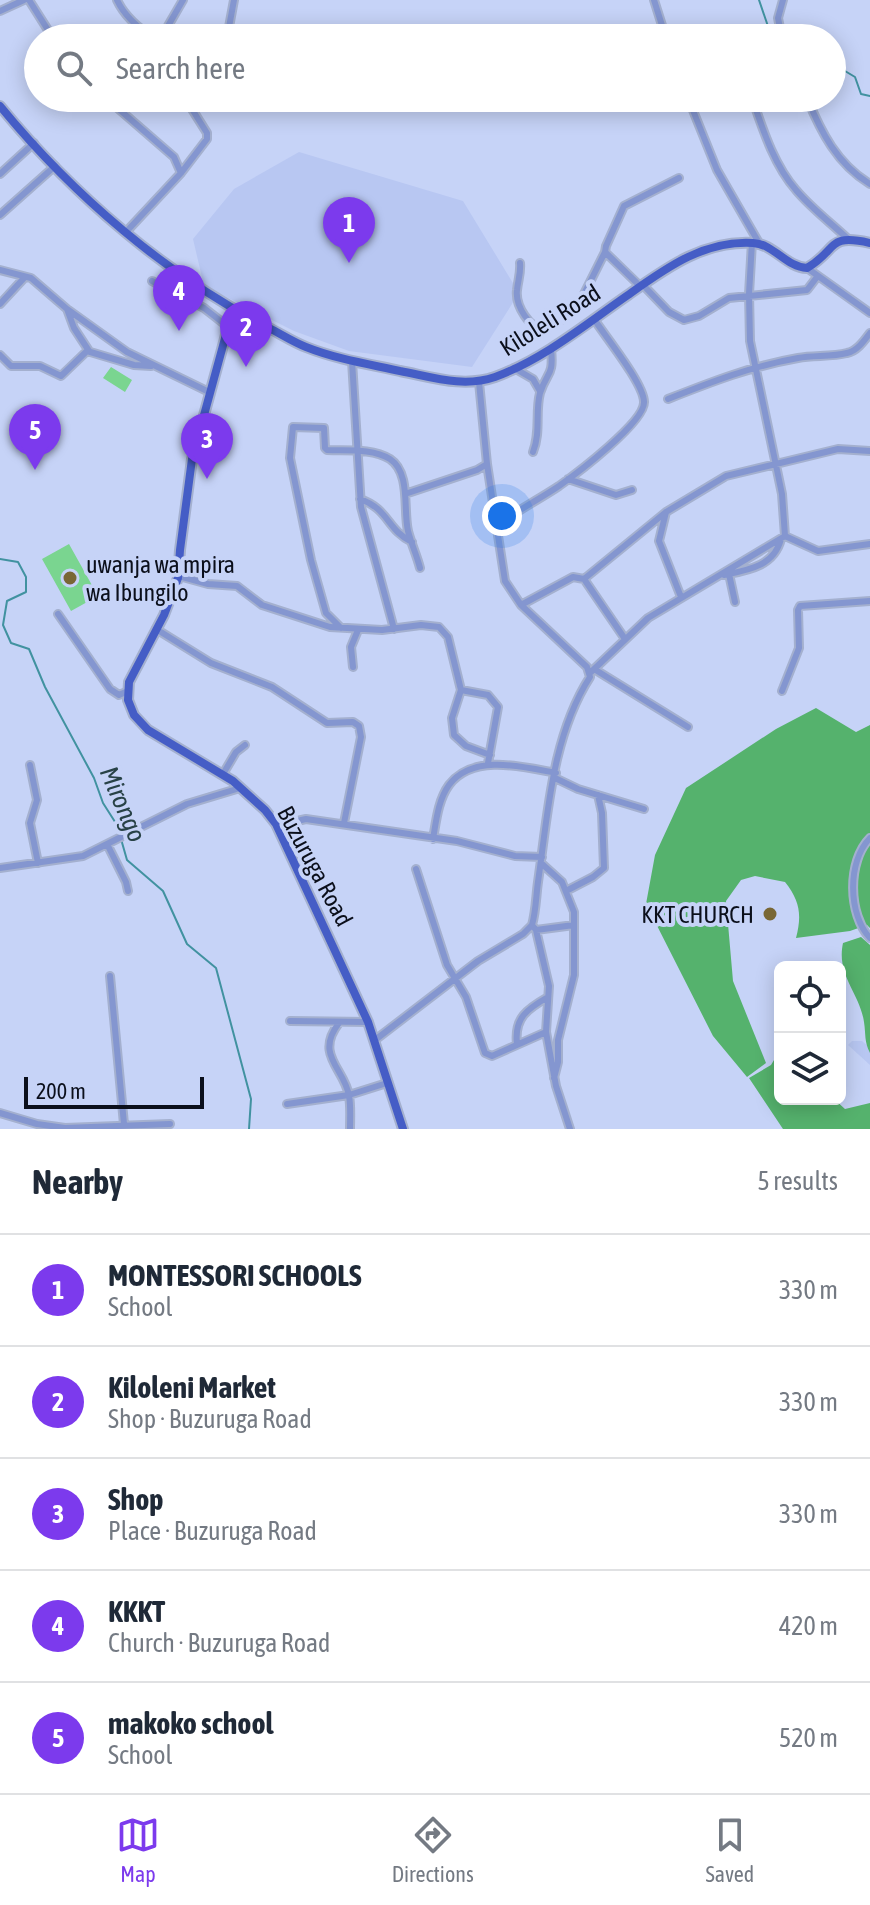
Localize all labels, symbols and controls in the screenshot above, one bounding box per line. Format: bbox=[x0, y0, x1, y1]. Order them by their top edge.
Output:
search box bbox=[24, 24, 846, 112]
icon: search bbox=[52, 46, 96, 90]
text: Search here bbox=[116, 51, 245, 85]
pin: 1 bbox=[323, 197, 375, 263]
pin: 4 bbox=[153, 265, 205, 331]
street label: Kiloleli Road bbox=[495, 279, 605, 361]
pin: 2 bbox=[220, 301, 272, 367]
pin: 5 bbox=[9, 404, 61, 470]
pin: 3 bbox=[181, 413, 233, 479]
your location bbox=[482, 496, 522, 536]
place label: uwanja wa mpira wa Ibungilo bbox=[86, 551, 235, 606]
marker: uwanja wa mpira wa Ibungilo bbox=[61, 569, 79, 587]
water label: Mirongo bbox=[94, 762, 152, 846]
street label: Buzuruga Road bbox=[272, 801, 358, 931]
place label: KKT CHURCH bbox=[641, 901, 754, 928]
marker: KKT CHURCH bbox=[761, 905, 779, 923]
map controls bbox=[774, 961, 846, 1105]
button: locate bbox=[774, 961, 846, 1033]
button: layers bbox=[774, 1033, 846, 1105]
scale bar bbox=[24, 1073, 204, 1109]
text: 200 m bbox=[36, 1078, 86, 1104]
text: Nearby bbox=[32, 1162, 123, 1201]
text: 5 results bbox=[757, 1166, 838, 1196]
text: MONTESSORI SCHOOLS bbox=[108, 1258, 362, 1292]
text: 1 bbox=[52, 1275, 64, 1305]
text: 330 m bbox=[779, 1275, 838, 1305]
text: School bbox=[108, 1292, 172, 1322]
text: Kiloleni Market bbox=[108, 1370, 276, 1404]
text: 2 bbox=[52, 1387, 64, 1417]
text: 330 m bbox=[779, 1387, 838, 1417]
text: Shop · Buzuruga Road bbox=[108, 1404, 312, 1434]
text: Shop bbox=[108, 1482, 163, 1516]
text: 3 bbox=[52, 1499, 64, 1529]
text: 330 m bbox=[779, 1499, 838, 1529]
text: Place · Buzuruga Road bbox=[108, 1516, 317, 1546]
text: KKKT bbox=[108, 1594, 165, 1628]
text: 4 bbox=[52, 1611, 64, 1641]
text: 420 m bbox=[779, 1611, 838, 1641]
text: Church · Buzuruga Road bbox=[108, 1628, 330, 1658]
text: makoko school bbox=[108, 1706, 273, 1740]
text: 5 bbox=[52, 1723, 64, 1753]
text: 520 m bbox=[779, 1723, 838, 1753]
text: School bbox=[108, 1740, 172, 1770]
tab: Map bbox=[116, 1813, 160, 1887]
tab: Directions bbox=[392, 1813, 474, 1887]
tab: Saved bbox=[705, 1813, 754, 1887]

